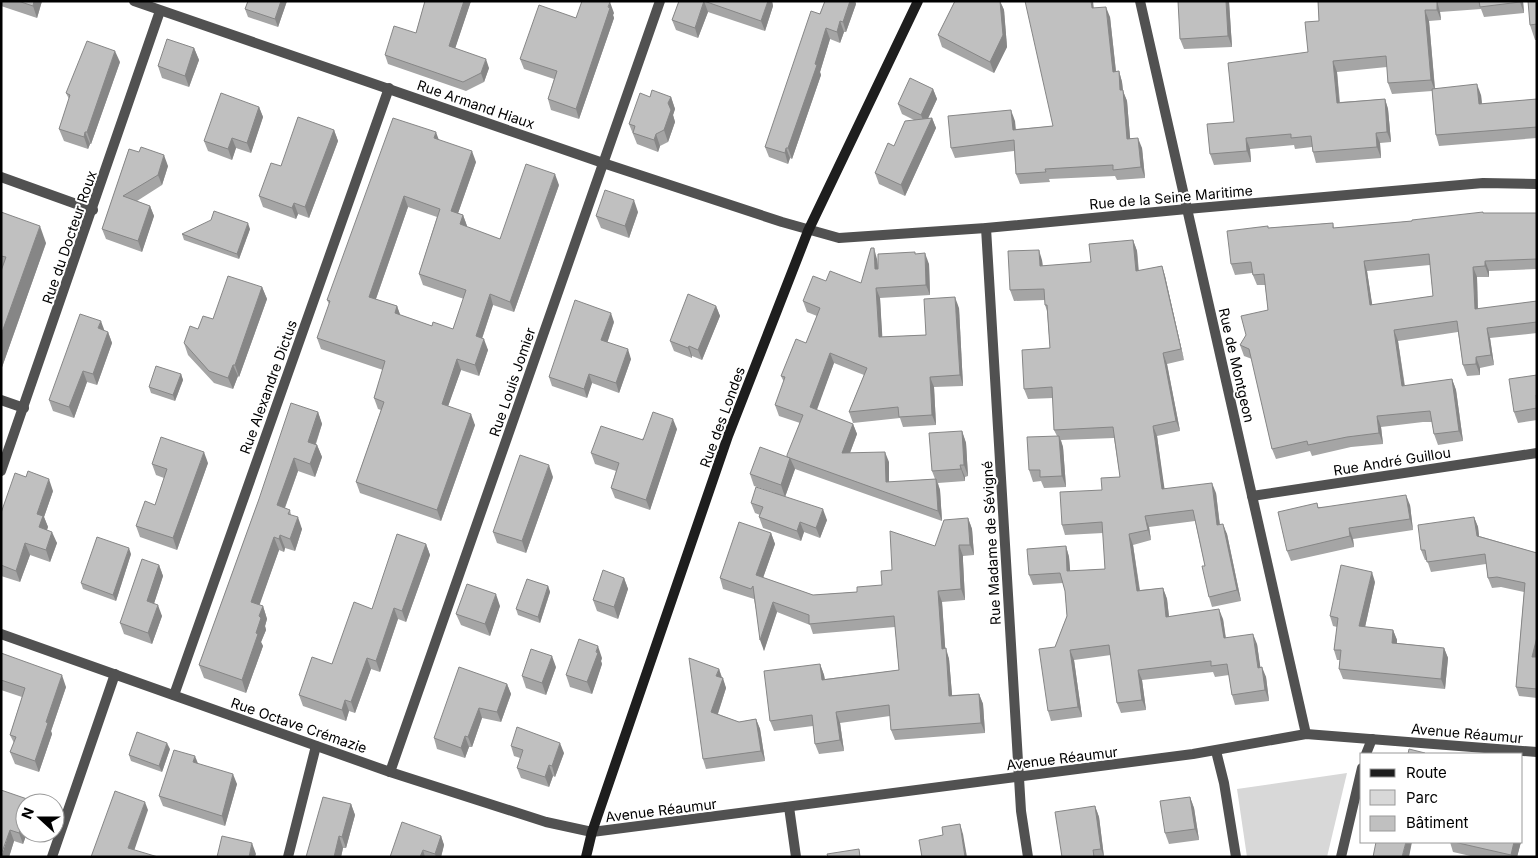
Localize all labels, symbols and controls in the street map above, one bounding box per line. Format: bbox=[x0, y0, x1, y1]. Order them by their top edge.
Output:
street label: Rue Armand Hiaux bbox=[415, 76, 537, 132]
street label: Rue du Docteur Roux bbox=[38, 168, 100, 306]
street label: Rue de la Seine Maritime bbox=[1089, 181, 1253, 213]
street label: Rue de Montgeon bbox=[1216, 306, 1258, 424]
street label: Rue Alexandre Dictus bbox=[236, 318, 300, 456]
street label: Rue Louis Jomier bbox=[485, 325, 539, 439]
street label: Rue des Londes bbox=[696, 364, 748, 470]
street label: Rue André Guillou bbox=[1332, 443, 1452, 479]
street label: Rue Madame de Sévigné bbox=[978, 460, 1004, 626]
street label: Rue Octave Crémazie bbox=[229, 694, 369, 756]
street label: Avenue Réaumur bbox=[1410, 720, 1524, 746]
street label: Avenue Réaumur bbox=[1005, 743, 1119, 773]
legend bbox=[1360, 753, 1523, 843]
text: Route bbox=[1406, 763, 1447, 782]
text: Parc bbox=[1406, 788, 1438, 807]
north arrow bbox=[15, 793, 65, 843]
street label: Avenue Réaumur bbox=[604, 795, 718, 825]
text: N bbox=[18, 805, 37, 821]
text: Bâtiment bbox=[1406, 813, 1469, 832]

